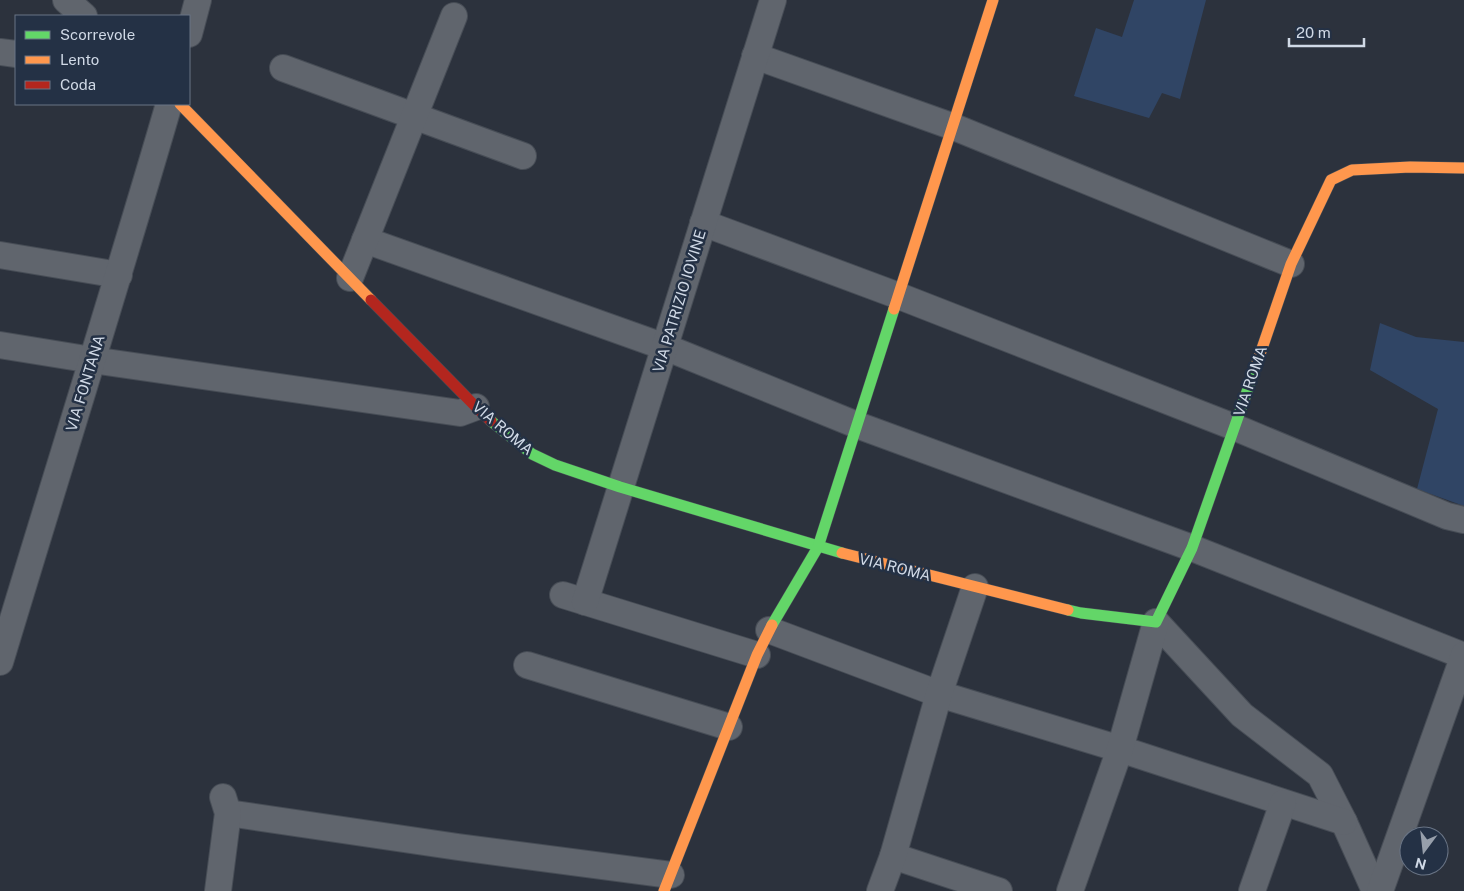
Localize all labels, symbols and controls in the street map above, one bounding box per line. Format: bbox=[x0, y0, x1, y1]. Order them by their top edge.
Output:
legend bbox=[15, 15, 190, 105]
scale bar bbox=[1289, 15, 1364, 47]
text: 20 m bbox=[1296, 24, 1331, 41]
text: Scorrevole bbox=[60, 26, 135, 43]
text: Lento bbox=[60, 51, 99, 68]
text: Coda bbox=[60, 76, 96, 93]
street label: VIA PATRIZIO IOVINE bbox=[649, 228, 709, 374]
street label: VIA FONTANA bbox=[62, 332, 108, 433]
street label: VIA ROMA bbox=[1230, 343, 1270, 419]
street label: VIA ROMA bbox=[469, 398, 537, 458]
street label: VIA ROMA bbox=[857, 550, 933, 584]
north arrow bbox=[1399, 826, 1449, 876]
text: N bbox=[1413, 854, 1428, 873]

